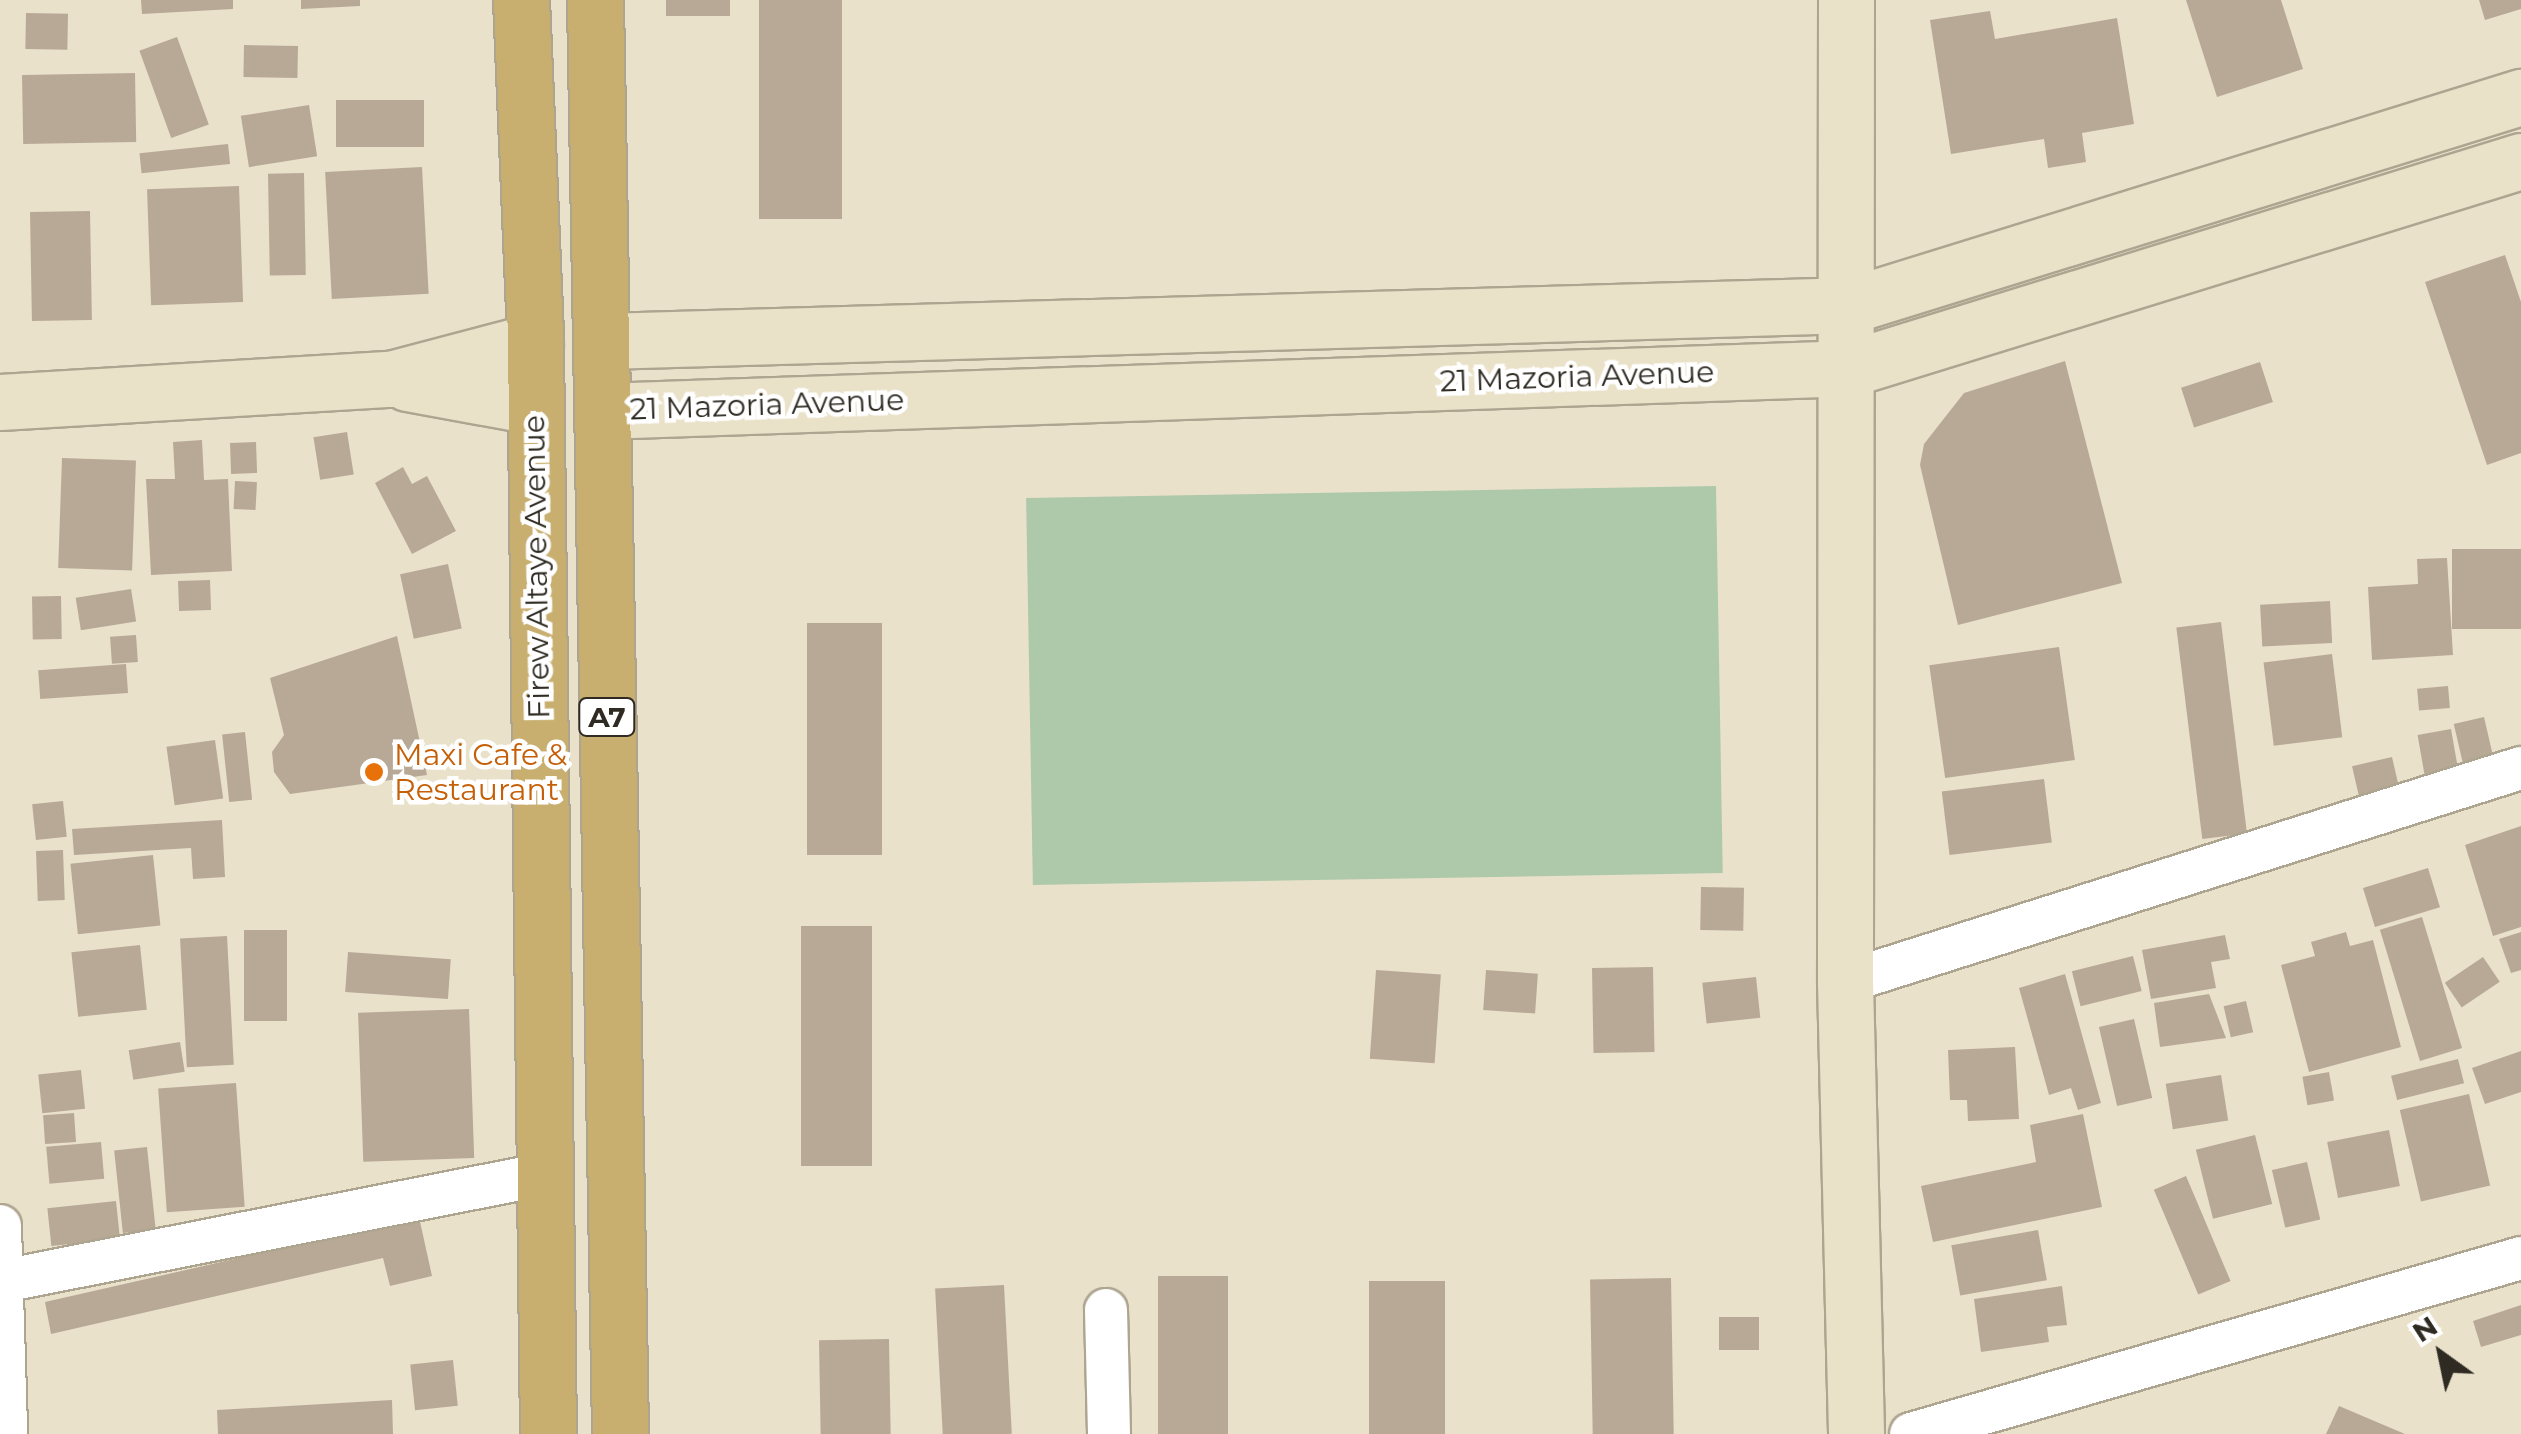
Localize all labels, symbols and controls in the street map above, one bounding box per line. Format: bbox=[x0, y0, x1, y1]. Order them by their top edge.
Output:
street label: 21 Mazoria Avenue bbox=[1439, 354, 1715, 400]
street label: 21 Mazoria Avenue bbox=[629, 382, 905, 428]
street label: Firew Altaye Avenue bbox=[516, 415, 558, 719]
road number: A7 bbox=[577, 694, 637, 740]
place label: Maxi Cafe & Restaurant bbox=[394, 737, 567, 808]
marker: Maxi Cafe & Restaurant bbox=[363, 761, 385, 783]
north arrow bbox=[2391, 1304, 2491, 1404]
text: N bbox=[2406, 1308, 2443, 1349]

